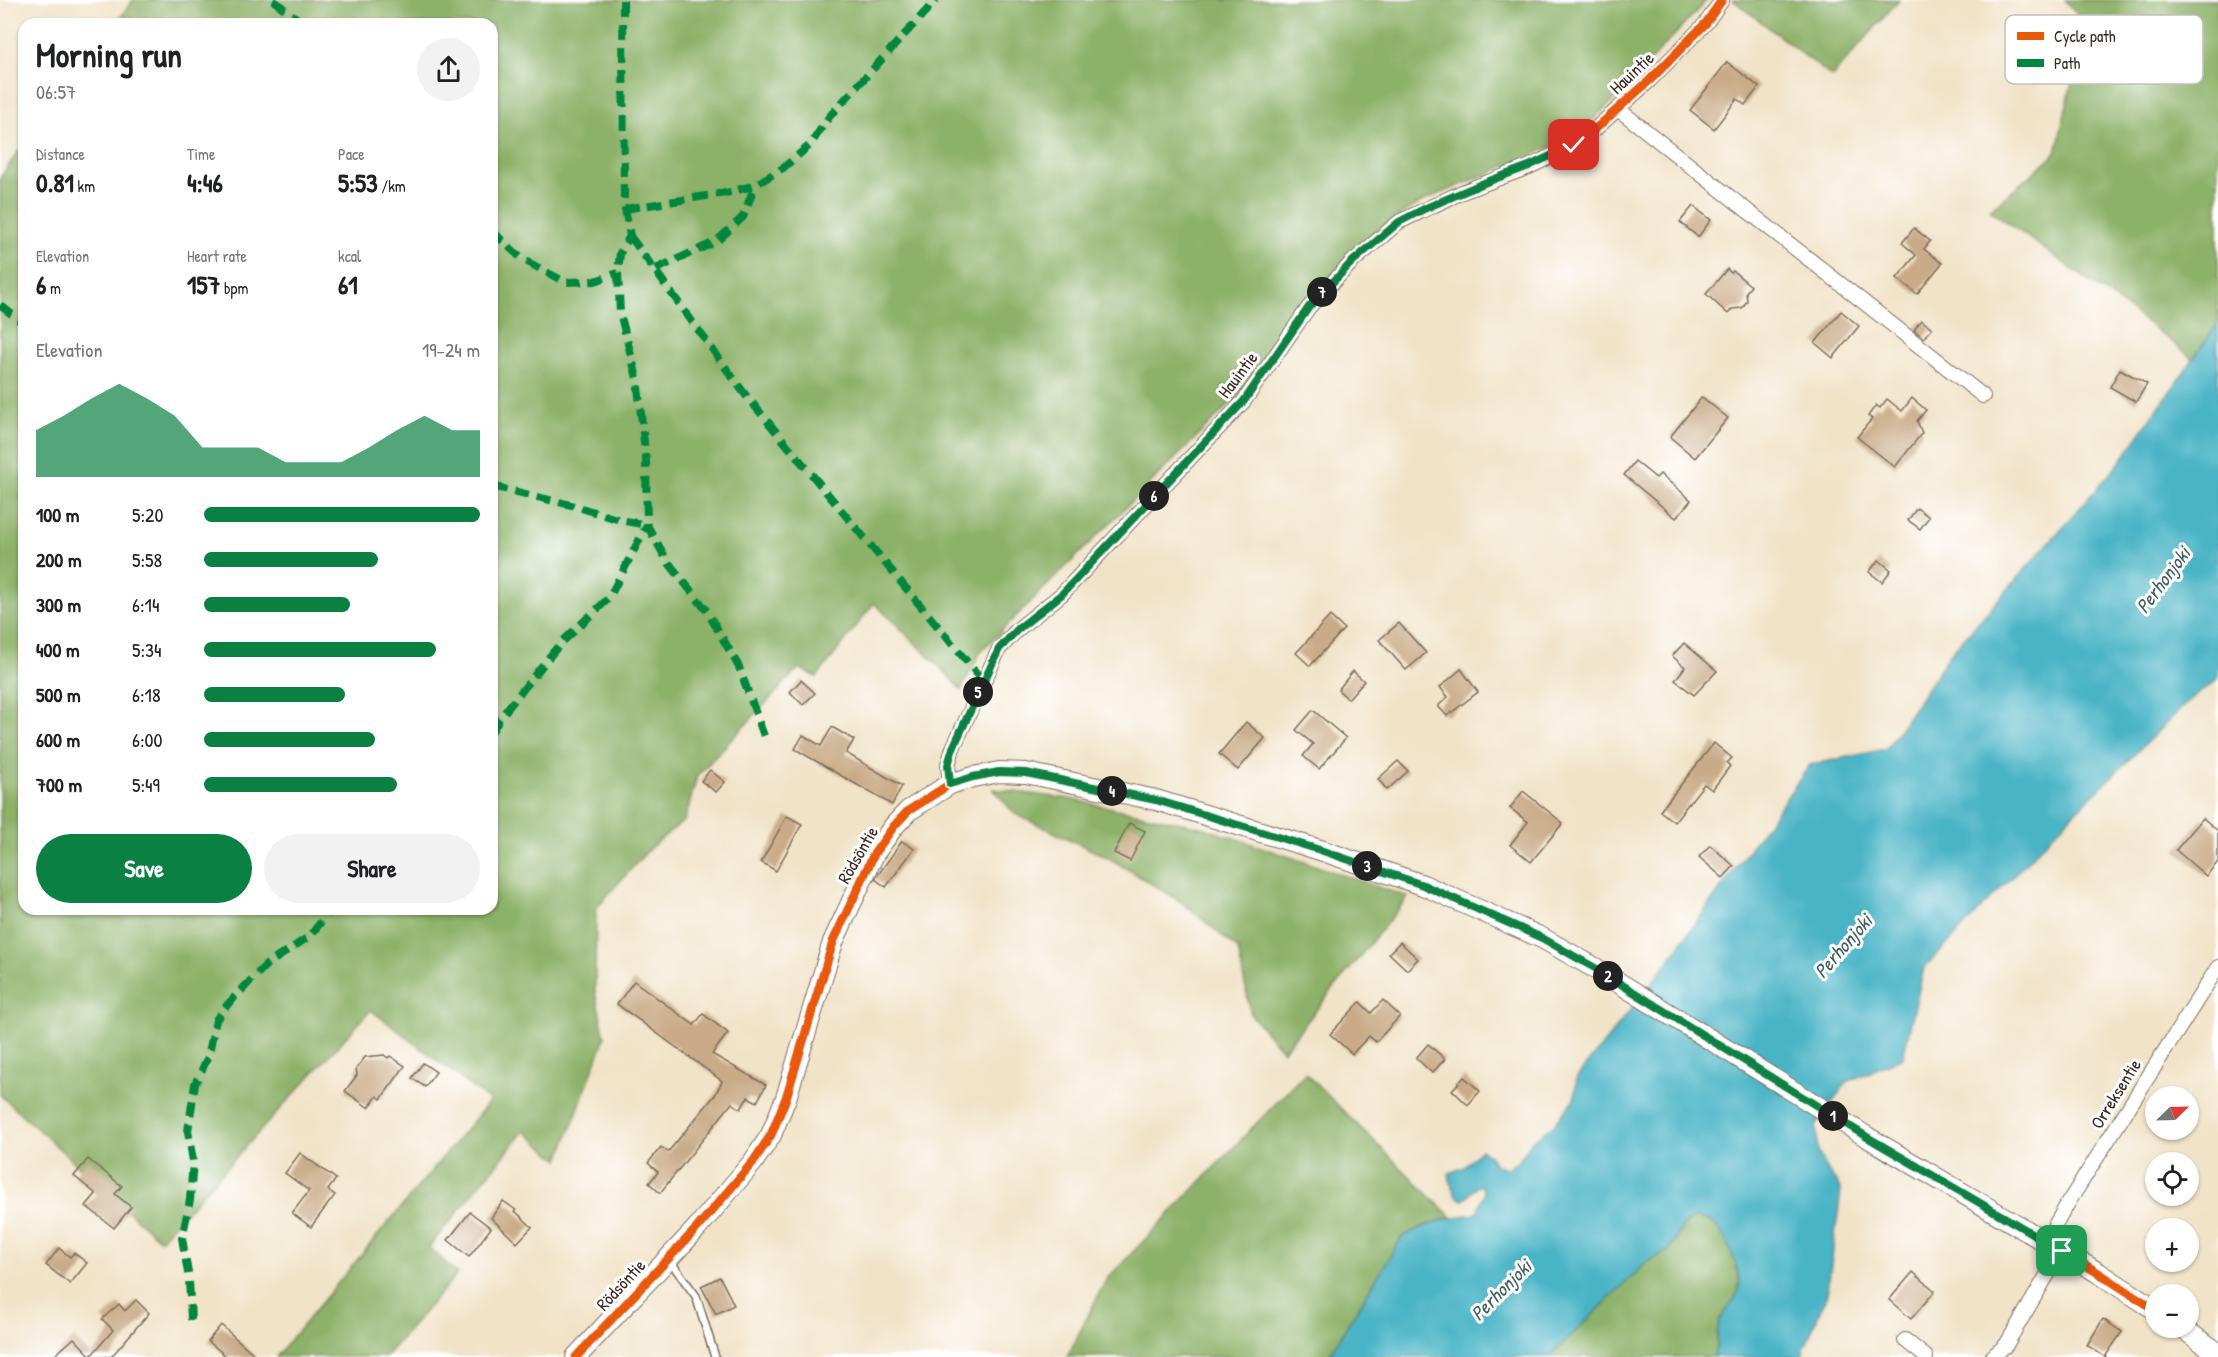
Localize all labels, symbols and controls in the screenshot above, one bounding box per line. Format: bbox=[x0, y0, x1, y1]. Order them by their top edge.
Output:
legend bbox=[2005, 15, 2203, 84]
text: Cycle path bbox=[2054, 25, 2116, 47]
text: Morning run bbox=[36, 33, 182, 77]
button: share bbox=[417, 38, 480, 101]
street label: Hauintie bbox=[1604, 46, 1659, 100]
text: Path bbox=[2054, 52, 2080, 74]
text: 06:57 bbox=[36, 78, 76, 105]
pin bbox=[1548, 119, 1599, 170]
icon: check bbox=[1557, 128, 1590, 161]
text: Distance bbox=[36, 143, 85, 165]
text: Time bbox=[187, 143, 215, 165]
text: Pace bbox=[338, 143, 365, 165]
text: 0.81 bbox=[36, 165, 74, 200]
text: 4:46 bbox=[187, 165, 223, 200]
text: 5:53 bbox=[338, 165, 378, 200]
text: km bbox=[74, 175, 95, 197]
text: /km bbox=[378, 175, 406, 197]
text: Elevation bbox=[36, 245, 89, 267]
text: Heart rate bbox=[187, 245, 247, 267]
text: kcal bbox=[338, 245, 361, 267]
text: 6 bbox=[36, 267, 46, 302]
text: 157 bbox=[187, 267, 220, 302]
text: 61 bbox=[338, 267, 358, 302]
text: m bbox=[46, 277, 61, 299]
text: bpm bbox=[220, 277, 248, 299]
pin: 7 bbox=[1307, 277, 1337, 307]
text: 7 bbox=[1318, 281, 1326, 303]
text: Elevation bbox=[36, 336, 102, 363]
text: 19–24 m bbox=[422, 336, 480, 363]
street label: Hauintie bbox=[1212, 346, 1263, 403]
pin: 6 bbox=[1139, 481, 1169, 511]
text: 6 bbox=[1151, 485, 1157, 507]
text: 100 m bbox=[36, 501, 79, 528]
text: 5:20 bbox=[132, 501, 163, 528]
water label: Perhonjoki bbox=[2129, 539, 2198, 618]
text: 200 m bbox=[36, 546, 81, 573]
text: 5:58 bbox=[132, 546, 162, 573]
text: 300 m bbox=[36, 591, 81, 618]
text: 6:14 bbox=[132, 591, 159, 618]
text: 400 m bbox=[36, 636, 80, 663]
text: 5:34 bbox=[132, 636, 162, 663]
pin: 5 bbox=[963, 677, 993, 707]
text: 500 m bbox=[36, 681, 81, 708]
text: 6:18 bbox=[132, 681, 161, 708]
text: 5 bbox=[975, 681, 981, 703]
text: 600 m bbox=[36, 726, 80, 753]
text: 6:00 bbox=[132, 726, 163, 753]
text: 700 m bbox=[36, 771, 82, 798]
text: 5:49 bbox=[132, 771, 160, 798]
pin: 4 bbox=[1097, 776, 1127, 806]
text: 4 bbox=[1109, 780, 1115, 802]
street label: Rödsöntie bbox=[831, 822, 884, 888]
button: Save bbox=[36, 834, 252, 903]
button: Share bbox=[264, 834, 480, 903]
pin: 3 bbox=[1352, 851, 1382, 881]
text: 3 bbox=[1363, 855, 1371, 877]
water label: Perhonjoki bbox=[1807, 906, 1879, 983]
pin: 2 bbox=[1593, 961, 1623, 991]
text: 2 bbox=[1604, 965, 1612, 987]
street label: Orreksentie bbox=[2084, 1054, 2147, 1133]
north arrow bbox=[2145, 1086, 2199, 1140]
map controls bbox=[2145, 1086, 2199, 1338]
pin: 1 bbox=[1818, 1101, 1848, 1131]
text: 1 bbox=[1830, 1105, 1836, 1127]
button: locate bbox=[2145, 1152, 2199, 1206]
button: + bbox=[2145, 1218, 2199, 1272]
pin bbox=[2036, 1225, 2087, 1276]
icon: arrive bbox=[2045, 1234, 2078, 1267]
water label: Perhonjoki bbox=[1464, 1251, 1539, 1326]
street label: Rödsöntie bbox=[590, 1253, 651, 1316]
button: − bbox=[2145, 1284, 2199, 1338]

